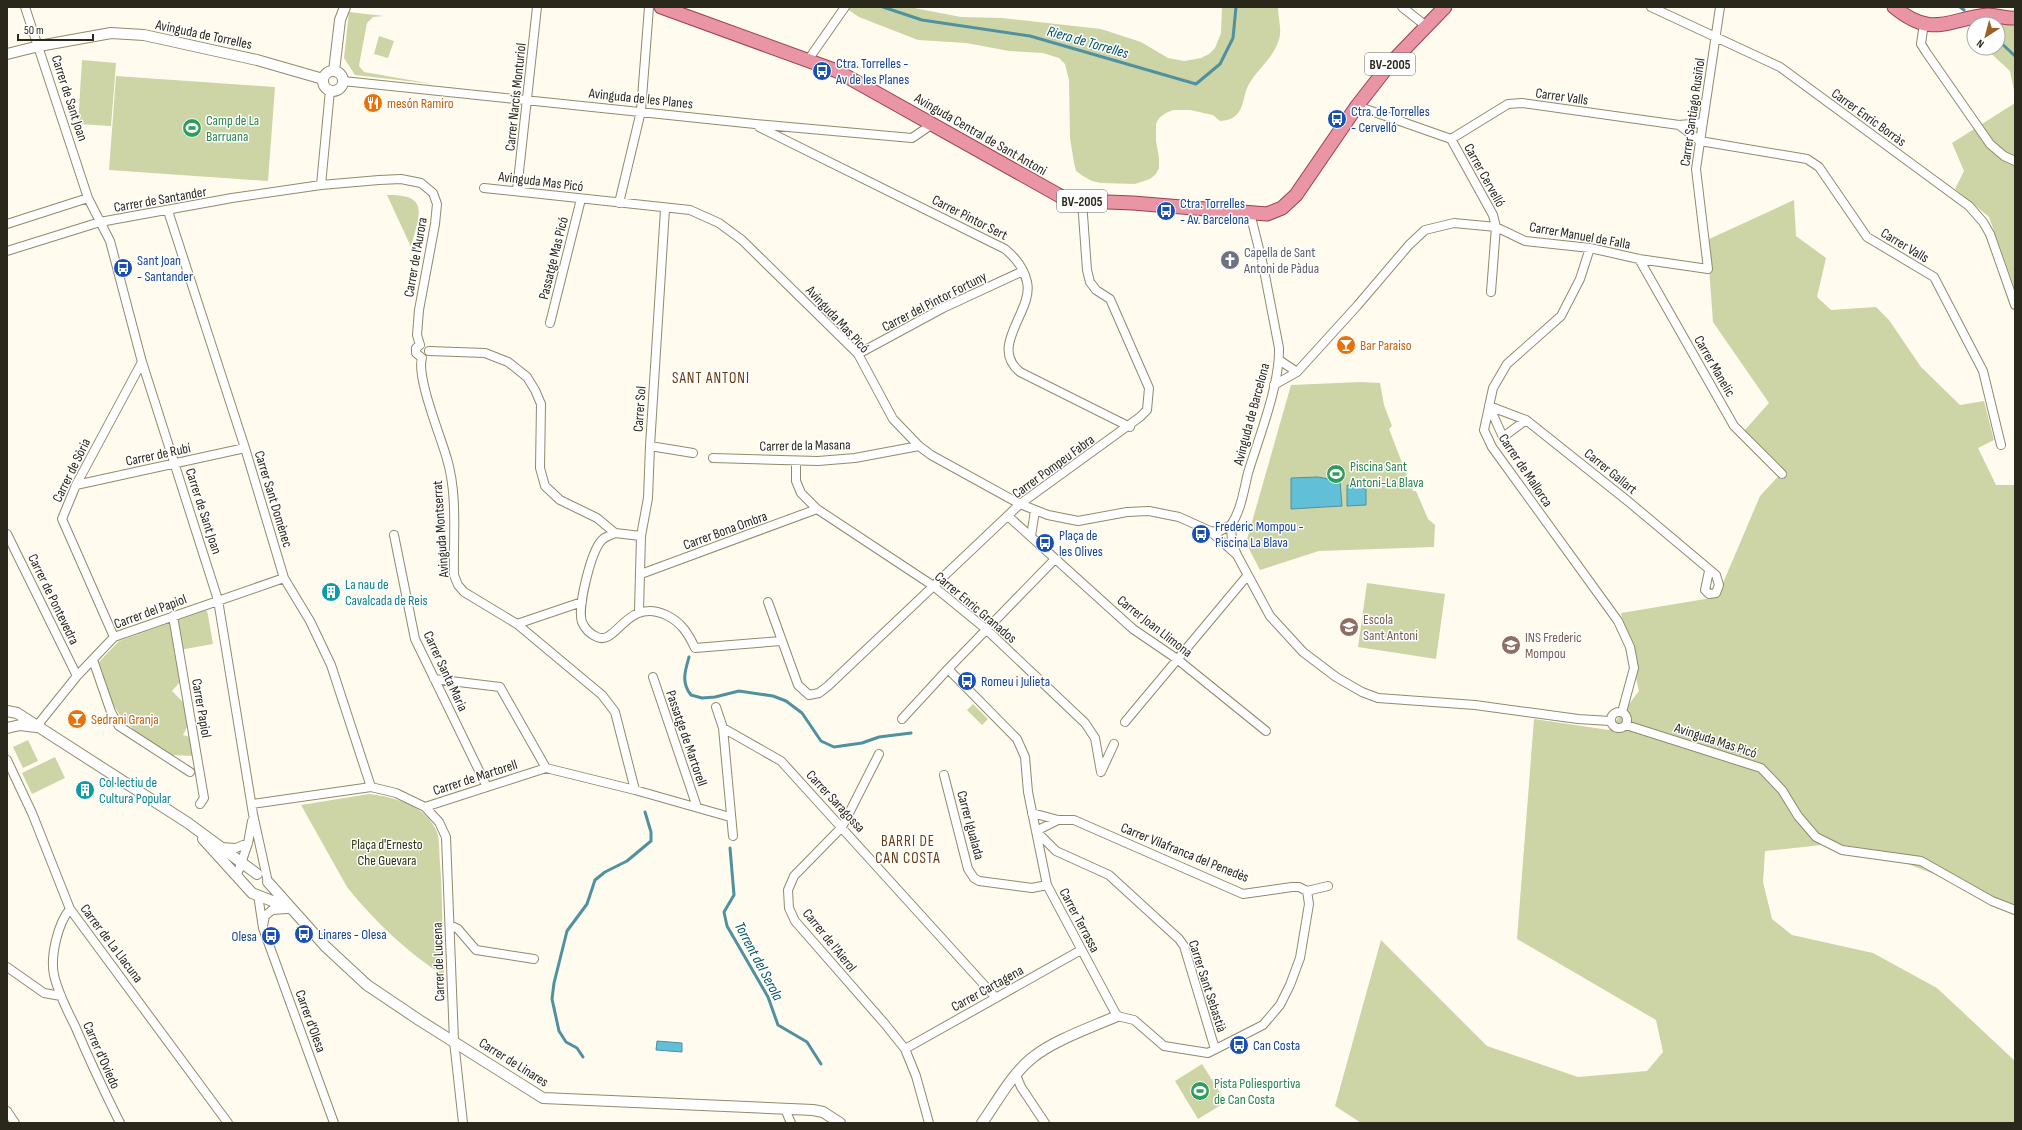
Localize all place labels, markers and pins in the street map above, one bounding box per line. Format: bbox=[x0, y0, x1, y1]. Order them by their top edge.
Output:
place label: Ctra. Torrelles - Av de les Planes bbox=[835, 55, 909, 88]
bus stop icon: Ctra. Torrelles - Av de les Planes bbox=[811, 60, 833, 82]
restaurant icon: mesón Ramiro bbox=[362, 92, 384, 114]
place label: mesón Ramiro bbox=[387, 95, 454, 112]
place label: Ctra. de Torrelles - Cervelló bbox=[1351, 103, 1430, 136]
bus stop icon: Ctra. de Torrelles - Cervelló bbox=[1326, 108, 1348, 130]
place label: Camp de La Barruana bbox=[206, 112, 259, 145]
sports icon: Camp de La Barruana bbox=[181, 117, 203, 139]
place label: Ctra. Torrelles - Av. Barcelona bbox=[1180, 195, 1249, 228]
bus stop icon: Ctra. Torrelles - Av. Barcelona bbox=[1155, 200, 1177, 222]
place label: Capella de Sant Antoni de Pàdua bbox=[1243, 244, 1319, 277]
church icon: Capella de Sant Antoni de Pàdua bbox=[1219, 249, 1241, 271]
place label: Sant Joan - Santander bbox=[137, 252, 193, 285]
bus stop icon: Sant Joan - Santander bbox=[112, 257, 134, 279]
bar icon: Bar Paraiso bbox=[1335, 334, 1357, 356]
place label: Bar Paraiso bbox=[1360, 337, 1412, 354]
place label: Piscina Sant Antoni-La Blava bbox=[1349, 458, 1424, 491]
sports icon: Piscina Sant Antoni-La Blava bbox=[1325, 463, 1347, 485]
place label: Frederic Mompou - Piscina La Blava bbox=[1215, 518, 1304, 551]
bus stop icon: Frederic Mompou - Piscina La Blava bbox=[1190, 523, 1212, 545]
place label: Plaça de les Olives bbox=[1059, 527, 1103, 560]
bus stop icon: Plaça de les Olives bbox=[1034, 532, 1056, 554]
place label: La nau de Cavalcada de Reis bbox=[345, 576, 428, 609]
building icon: La nau de Cavalcada de Reis bbox=[320, 581, 342, 603]
place label: Escola Sant Antoni bbox=[1363, 611, 1418, 644]
school or university icon: Escola Sant Antoni bbox=[1338, 616, 1360, 638]
place label: INS Frederic Mompou bbox=[1525, 629, 1582, 662]
school or university icon: INS Frederic Mompou bbox=[1500, 634, 1522, 656]
bus stop icon: Romeu i Julieta bbox=[956, 670, 978, 692]
place label: Romeu i Julieta bbox=[981, 673, 1050, 690]
bar icon: Sedrani Granja bbox=[66, 708, 88, 730]
place label: Sedrani Granja bbox=[91, 711, 159, 728]
place label: Col·lectiu de Cultura Popular bbox=[99, 774, 171, 807]
building icon: Col·lectiu de Cultura Popular bbox=[74, 779, 96, 801]
bus stop icon: Linares - Olesa bbox=[293, 923, 315, 945]
bus stop icon: Olesa bbox=[260, 925, 282, 947]
place label: Linares - Olesa bbox=[318, 926, 387, 943]
place label: Olesa bbox=[232, 928, 257, 945]
bus stop icon: Can Costa bbox=[1228, 1034, 1250, 1056]
place label: Can Costa bbox=[1253, 1037, 1300, 1054]
place label: Pista Poliesportiva de Can Costa bbox=[1214, 1075, 1301, 1108]
sports icon: Pista Poliesportiva de Can Costa bbox=[1189, 1080, 1211, 1102]

